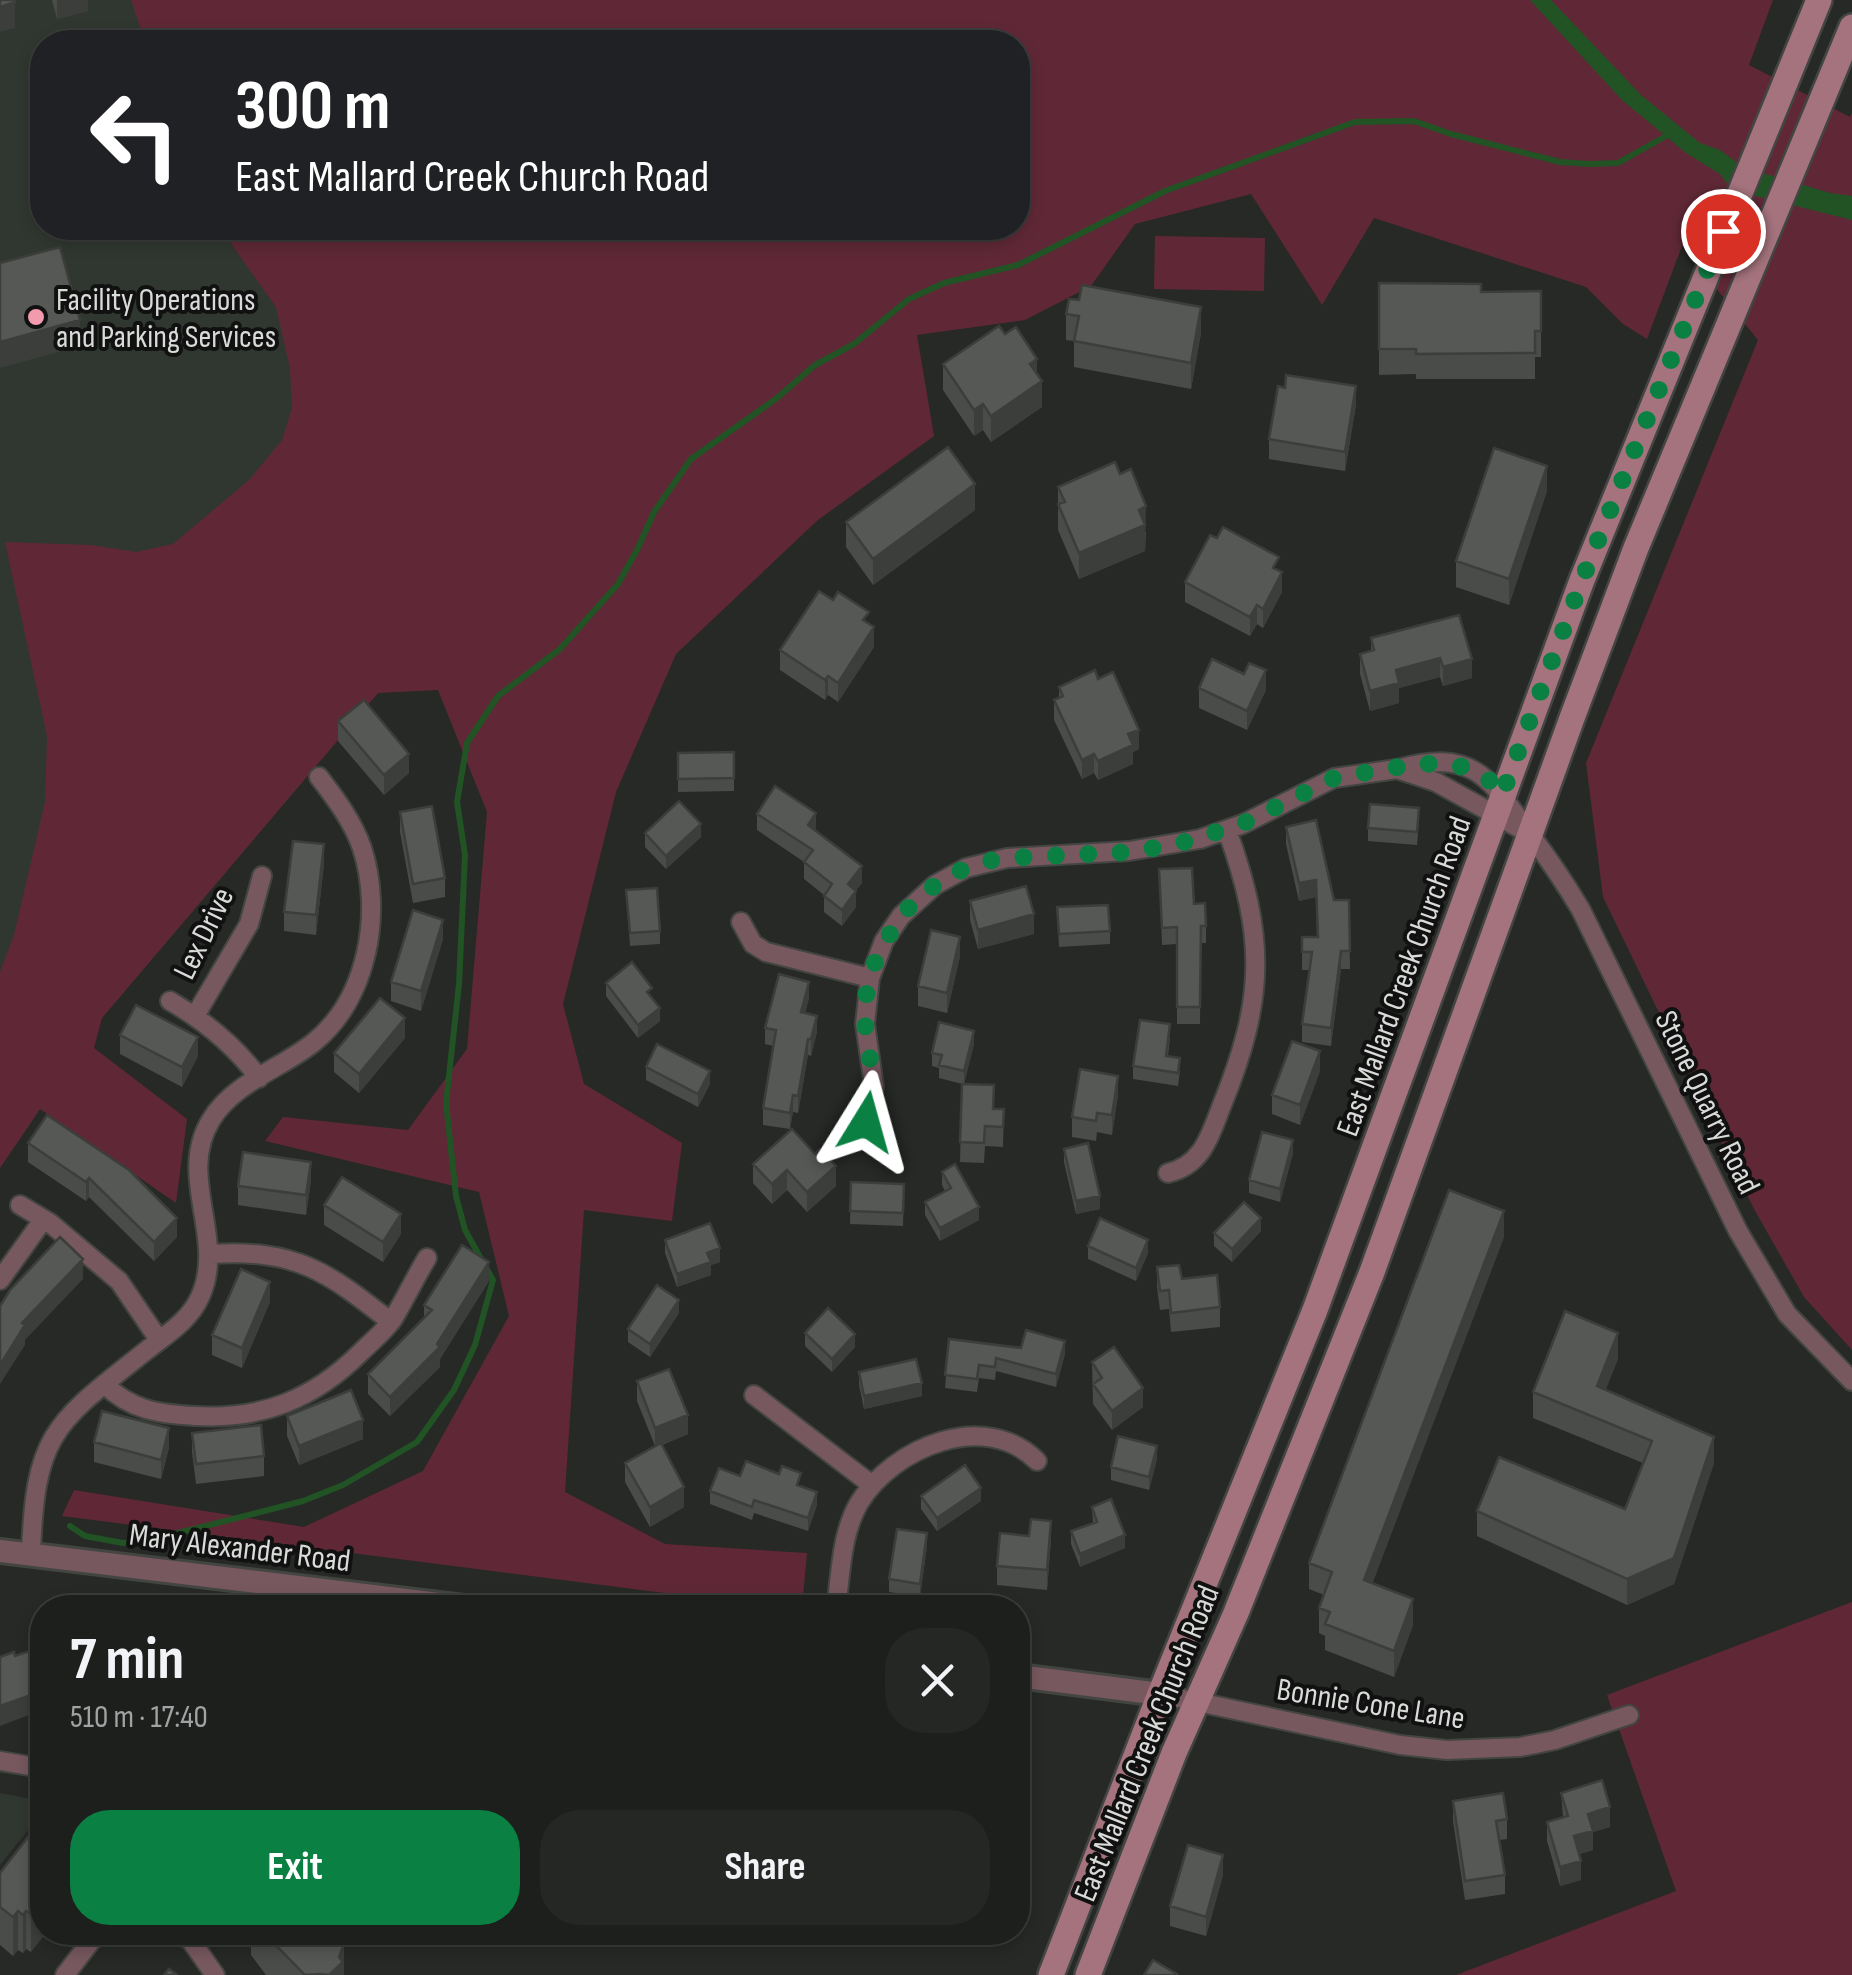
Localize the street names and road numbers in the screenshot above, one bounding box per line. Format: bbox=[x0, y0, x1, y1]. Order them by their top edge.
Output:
street label: East Mallard Creek Church Road bbox=[1328, 811, 1480, 1142]
street label: Lex Drive bbox=[166, 881, 243, 986]
street label: Stone Quarry Road bbox=[1646, 1005, 1768, 1201]
street label: Mary Alexander Road bbox=[127, 1516, 353, 1581]
street label: East Mallard Creek Church Road bbox=[1066, 1580, 1229, 1907]
street label: Bonnie Cone Lane bbox=[1274, 1670, 1467, 1739]

